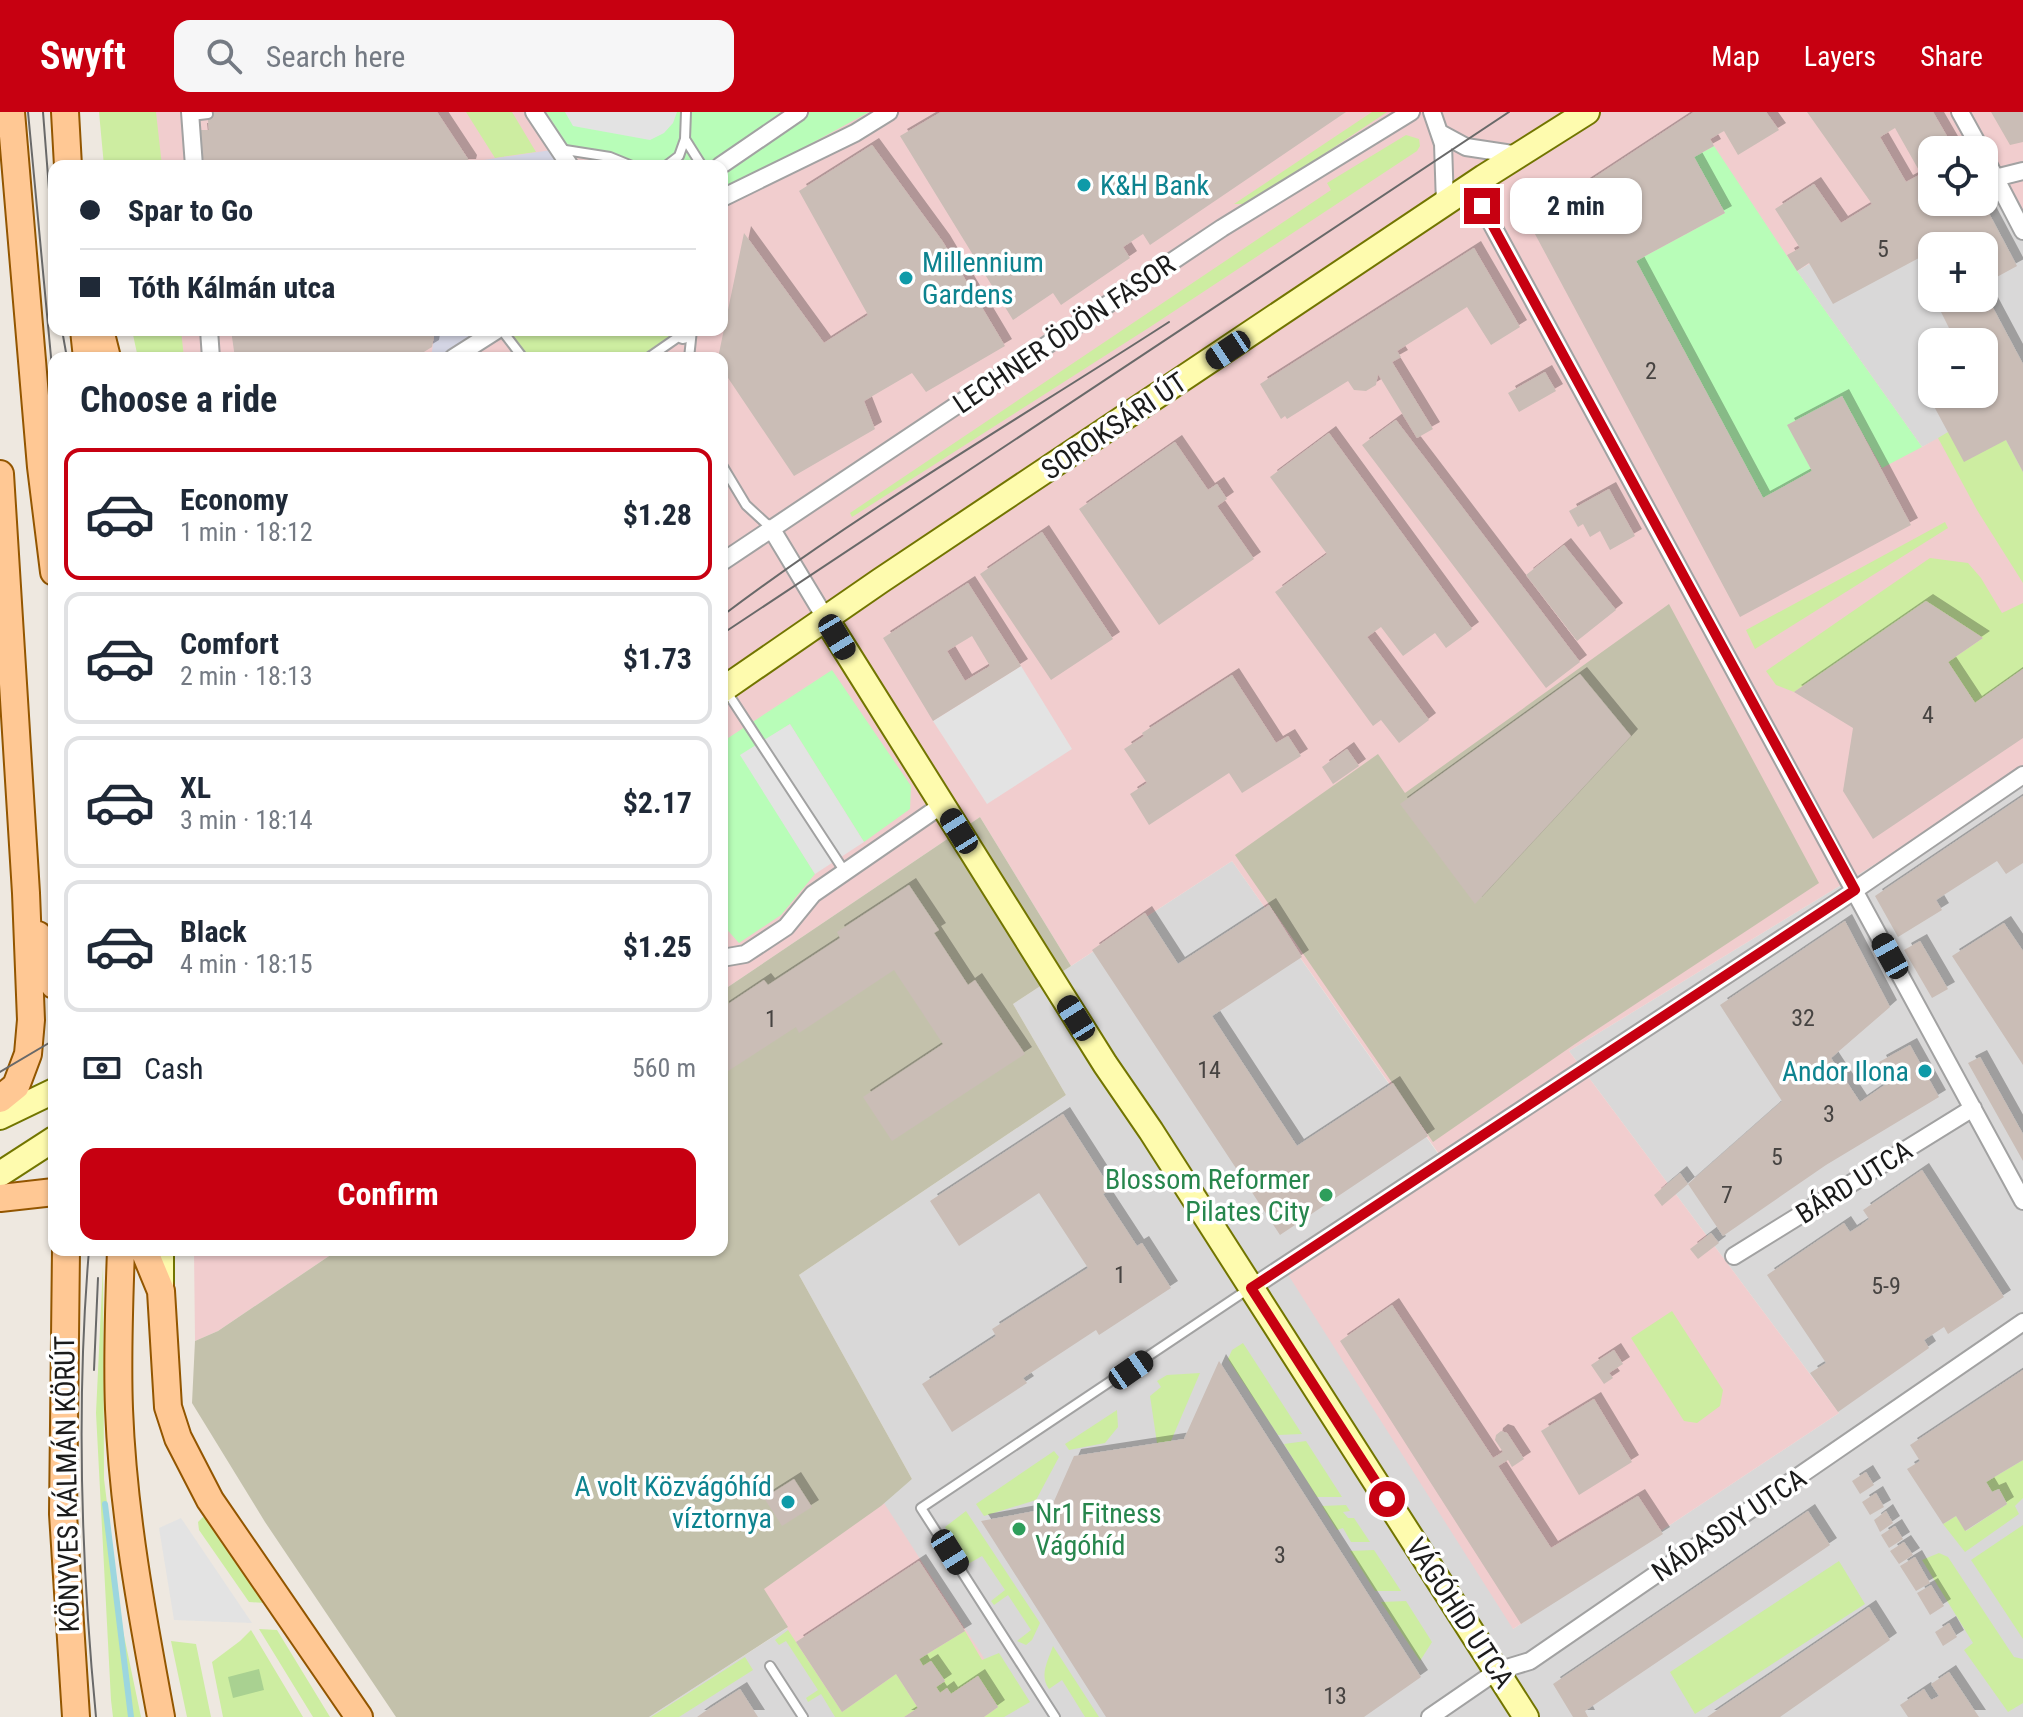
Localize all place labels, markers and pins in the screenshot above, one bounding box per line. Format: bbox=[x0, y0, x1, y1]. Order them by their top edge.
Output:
place label: K&H Bank bbox=[1100, 169, 1210, 202]
marker: K&H Bank bbox=[1075, 176, 1093, 194]
place label: Millennium Gardens bbox=[922, 246, 1044, 311]
marker: Millennium Gardens bbox=[897, 269, 915, 287]
place label: Andor Ilona bbox=[1782, 1055, 1909, 1088]
marker: Andor Ilona bbox=[1916, 1062, 1934, 1080]
place label: Blossom Reformer Pilates City bbox=[1105, 1163, 1310, 1228]
marker: Blossom Reformer Pilates City bbox=[1317, 1186, 1335, 1204]
place label: A volt Közvágóhíd víztornya bbox=[574, 1470, 772, 1535]
marker: A volt Közvágóhíd víztornya bbox=[779, 1493, 797, 1511]
place label: Nr1 Fitness Vágóhíd bbox=[1035, 1497, 1162, 1562]
marker: Nr1 Fitness Vágóhíd bbox=[1010, 1520, 1028, 1538]

